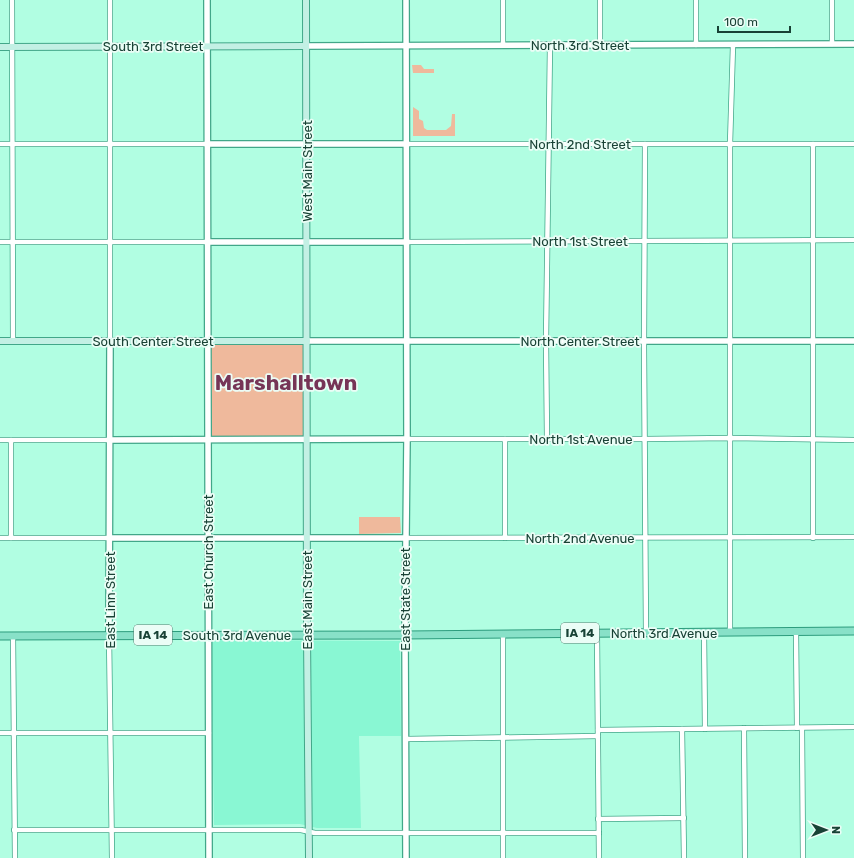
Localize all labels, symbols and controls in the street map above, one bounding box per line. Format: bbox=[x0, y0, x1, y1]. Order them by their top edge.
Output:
scale bar bbox=[718, 8, 790, 34]
text: 100 m bbox=[724, 15, 758, 29]
street label: North 3rd Street bbox=[531, 38, 629, 53]
street label: South 3rd Street bbox=[103, 39, 203, 54]
street label: West Main Street bbox=[300, 120, 315, 222]
street label: North 2nd Street bbox=[529, 137, 631, 152]
street label: North 1st Street bbox=[532, 234, 628, 249]
street label: South Center Street bbox=[92, 334, 214, 349]
street label: North Center Street bbox=[520, 334, 640, 349]
district label: Marshalltown bbox=[215, 370, 357, 395]
street label: North 1st Avenue bbox=[529, 432, 633, 447]
street label: East Church Street bbox=[201, 494, 216, 610]
street label: North 2nd Avenue bbox=[525, 531, 635, 546]
street label: East State Street bbox=[398, 547, 413, 651]
street label: East Main Street bbox=[300, 550, 315, 650]
street label: East Linn Street bbox=[103, 552, 118, 648]
road number: IA 14 bbox=[561, 623, 599, 643]
road number: IA 14 bbox=[134, 625, 172, 645]
street label: North 3rd Avenue bbox=[611, 626, 717, 641]
street label: South 3rd Avenue bbox=[183, 628, 291, 643]
north arrow bbox=[806, 810, 846, 850]
text: N bbox=[829, 826, 842, 834]

